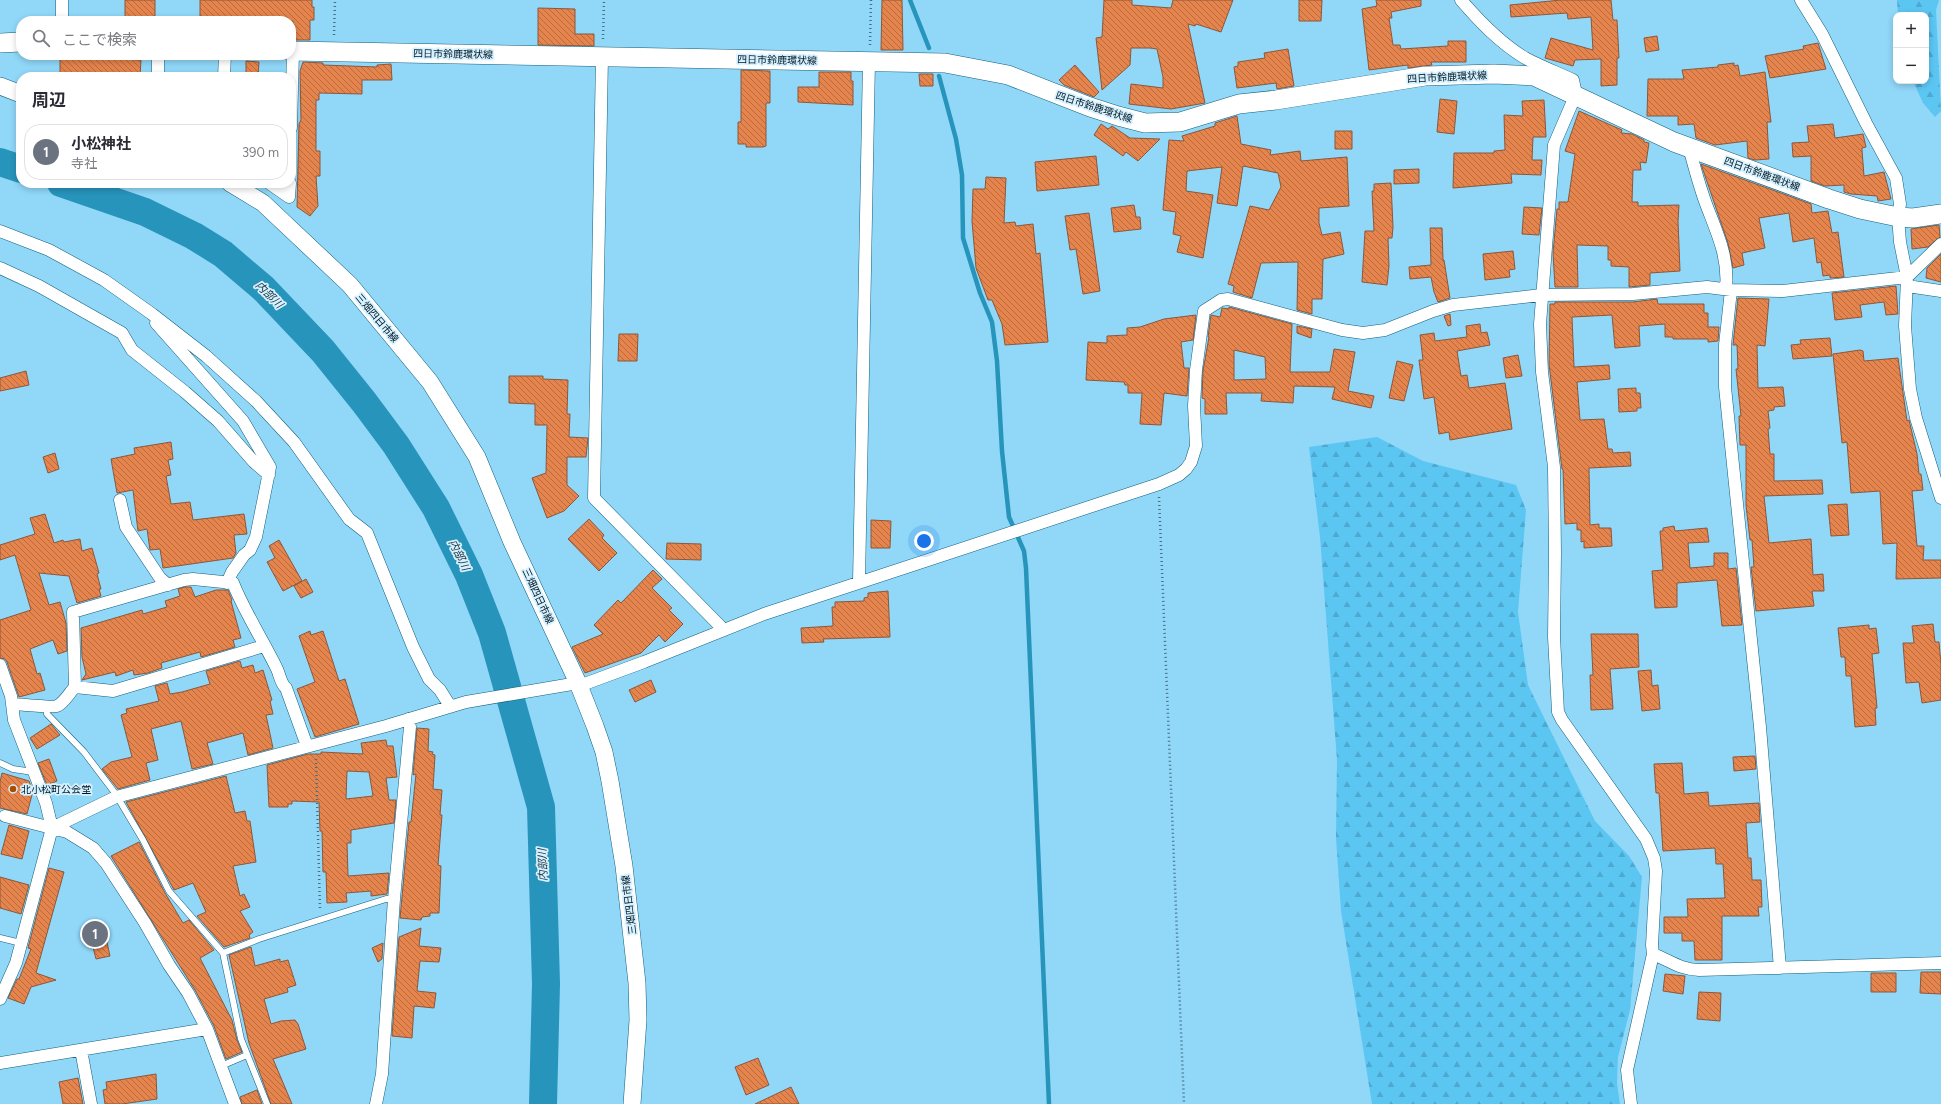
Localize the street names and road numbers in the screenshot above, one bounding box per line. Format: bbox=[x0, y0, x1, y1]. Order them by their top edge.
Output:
street label: 四日市鈴鹿環状線 bbox=[413, 47, 493, 61]
street label: 四日市鈴鹿環状線 bbox=[737, 53, 817, 67]
street label: 四日市鈴鹿環状線 bbox=[1407, 68, 1487, 86]
street label: 四日市鈴鹿環状線 bbox=[1054, 88, 1134, 126]
street label: 四日市鈴鹿環状線 bbox=[1722, 154, 1802, 194]
street label: 三畑四日市線 bbox=[353, 291, 401, 345]
street label: 三畑四日市線 bbox=[519, 566, 557, 626]
street label: 三畑四日市線 bbox=[619, 874, 639, 936]

